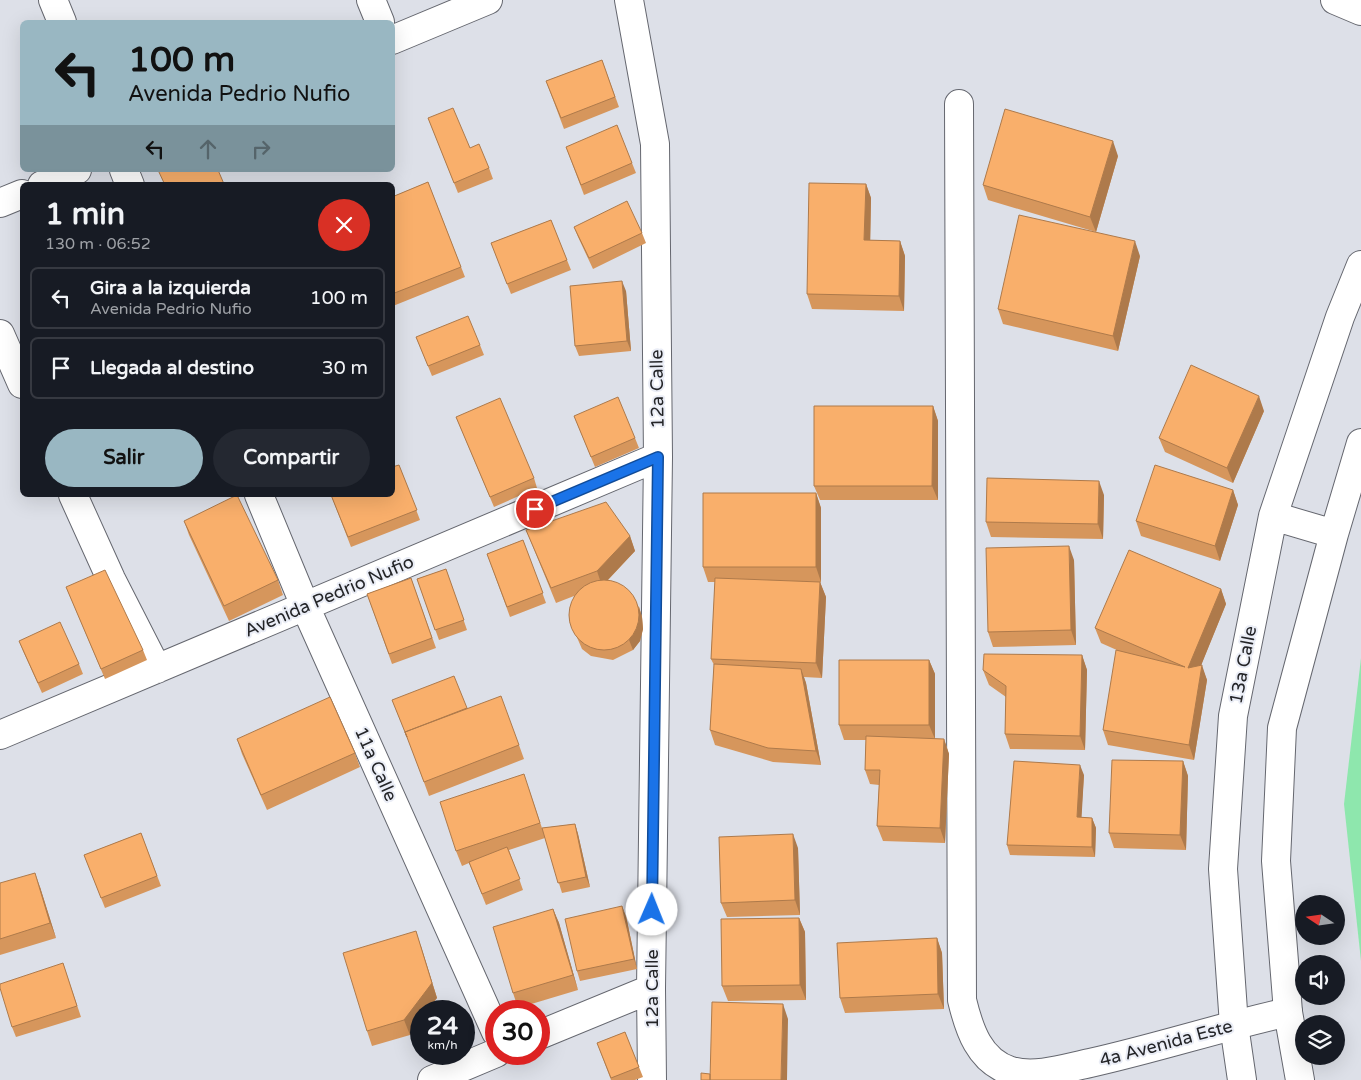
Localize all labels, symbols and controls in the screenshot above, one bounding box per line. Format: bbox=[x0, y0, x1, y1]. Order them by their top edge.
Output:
text: 100 m bbox=[128, 39, 235, 81]
icon: left bbox=[45, 40, 110, 105]
text: Avenida Pedrio Nufio bbox=[128, 81, 350, 107]
icon: left bbox=[141, 135, 169, 163]
icon: ahead bbox=[194, 135, 222, 163]
icon: right bbox=[247, 135, 275, 163]
text: 1 min bbox=[45, 196, 125, 233]
button: close bbox=[318, 199, 370, 251]
text: 130 m · 06:52 bbox=[45, 234, 151, 254]
text: Gira a la izquierda bbox=[90, 277, 251, 299]
icon: left bbox=[47, 284, 75, 312]
text: 100 m bbox=[310, 287, 368, 309]
text: Avenida Pedrio Nufio bbox=[90, 299, 252, 319]
street label: 12a Calle bbox=[645, 349, 669, 429]
icon: arrive bbox=[47, 354, 75, 382]
text: Llegada al destino bbox=[90, 357, 254, 379]
text: 30 m bbox=[322, 357, 368, 379]
button: Salir bbox=[45, 429, 203, 487]
button: Compartir bbox=[213, 429, 370, 487]
pin bbox=[514, 488, 556, 530]
icon: arrive bbox=[521, 495, 549, 523]
street label: Avenida Pedrio Nufio bbox=[241, 550, 417, 642]
street label: 13a Calle bbox=[1225, 624, 1261, 706]
street label: 11a Calle bbox=[350, 723, 402, 805]
position arrow bbox=[625, 883, 677, 935]
north arrow bbox=[1295, 895, 1345, 945]
map controls bbox=[1295, 895, 1345, 1065]
street label: 12a Calle bbox=[641, 949, 663, 1029]
button: sound bbox=[1295, 955, 1345, 1005]
speed limit sign: 30 bbox=[485, 1000, 550, 1065]
text: 24 bbox=[427, 1011, 458, 1041]
street label: 4a Avenida Este bbox=[1097, 1015, 1235, 1071]
button: layers bbox=[1295, 1015, 1345, 1065]
text: km/h bbox=[427, 1038, 458, 1052]

